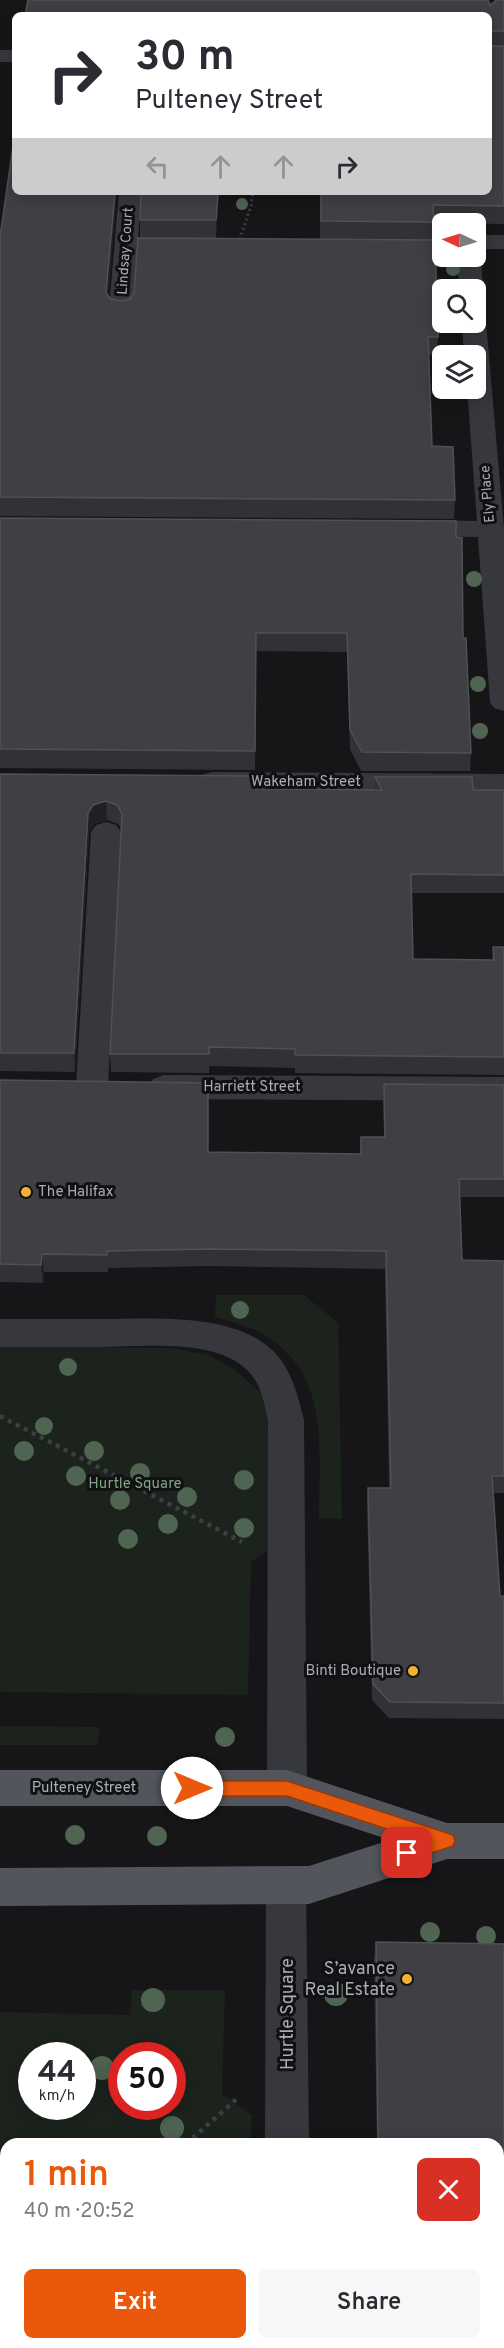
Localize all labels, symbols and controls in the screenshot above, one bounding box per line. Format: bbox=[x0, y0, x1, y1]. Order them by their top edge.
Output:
text: 30 m bbox=[135, 32, 234, 85]
icon: right bbox=[36, 36, 114, 114]
text: Pulteney Street bbox=[135, 84, 323, 118]
icon: left bbox=[141, 150, 174, 183]
icon: ahead bbox=[204, 150, 237, 183]
icon: ahead bbox=[267, 150, 300, 183]
icon: right bbox=[330, 150, 363, 183]
street label: Lindsay Court bbox=[114, 207, 138, 295]
north arrow bbox=[432, 213, 486, 267]
map controls bbox=[432, 213, 486, 399]
button: search bbox=[432, 279, 486, 333]
button: layers bbox=[432, 345, 486, 399]
street label: Ely Place bbox=[477, 465, 499, 523]
street label: Wakeham Street bbox=[251, 773, 361, 792]
street label: Harriett Street bbox=[203, 1078, 301, 1097]
place label: The Halifax bbox=[38, 1183, 114, 1202]
marker: The Halifax bbox=[19, 1185, 33, 1199]
park label: Hurtle Square bbox=[88, 1475, 182, 1494]
place label: Binti Boutique bbox=[306, 1662, 401, 1681]
marker: Binti Boutique bbox=[406, 1664, 420, 1678]
position arrow bbox=[160, 1756, 224, 1820]
street label: Pulteney Street bbox=[32, 1779, 136, 1798]
pin bbox=[381, 1827, 432, 1878]
icon: arrive bbox=[390, 1836, 423, 1869]
street label: Hurtle Square bbox=[277, 1958, 300, 2070]
place label: S’avance Real Estate bbox=[305, 1958, 395, 2002]
marker: S’avance Real Estate bbox=[400, 1972, 414, 1986]
speed limit sign: 50 bbox=[108, 2042, 186, 2120]
text: 44 bbox=[38, 2055, 76, 2092]
text: km/h bbox=[39, 2087, 75, 2106]
text: 1 min bbox=[24, 2153, 109, 2199]
button: close bbox=[417, 2158, 480, 2221]
text: 40 m · 20:52 bbox=[24, 2199, 134, 2225]
button: Exit bbox=[24, 2269, 246, 2338]
button: Share bbox=[258, 2269, 480, 2338]

